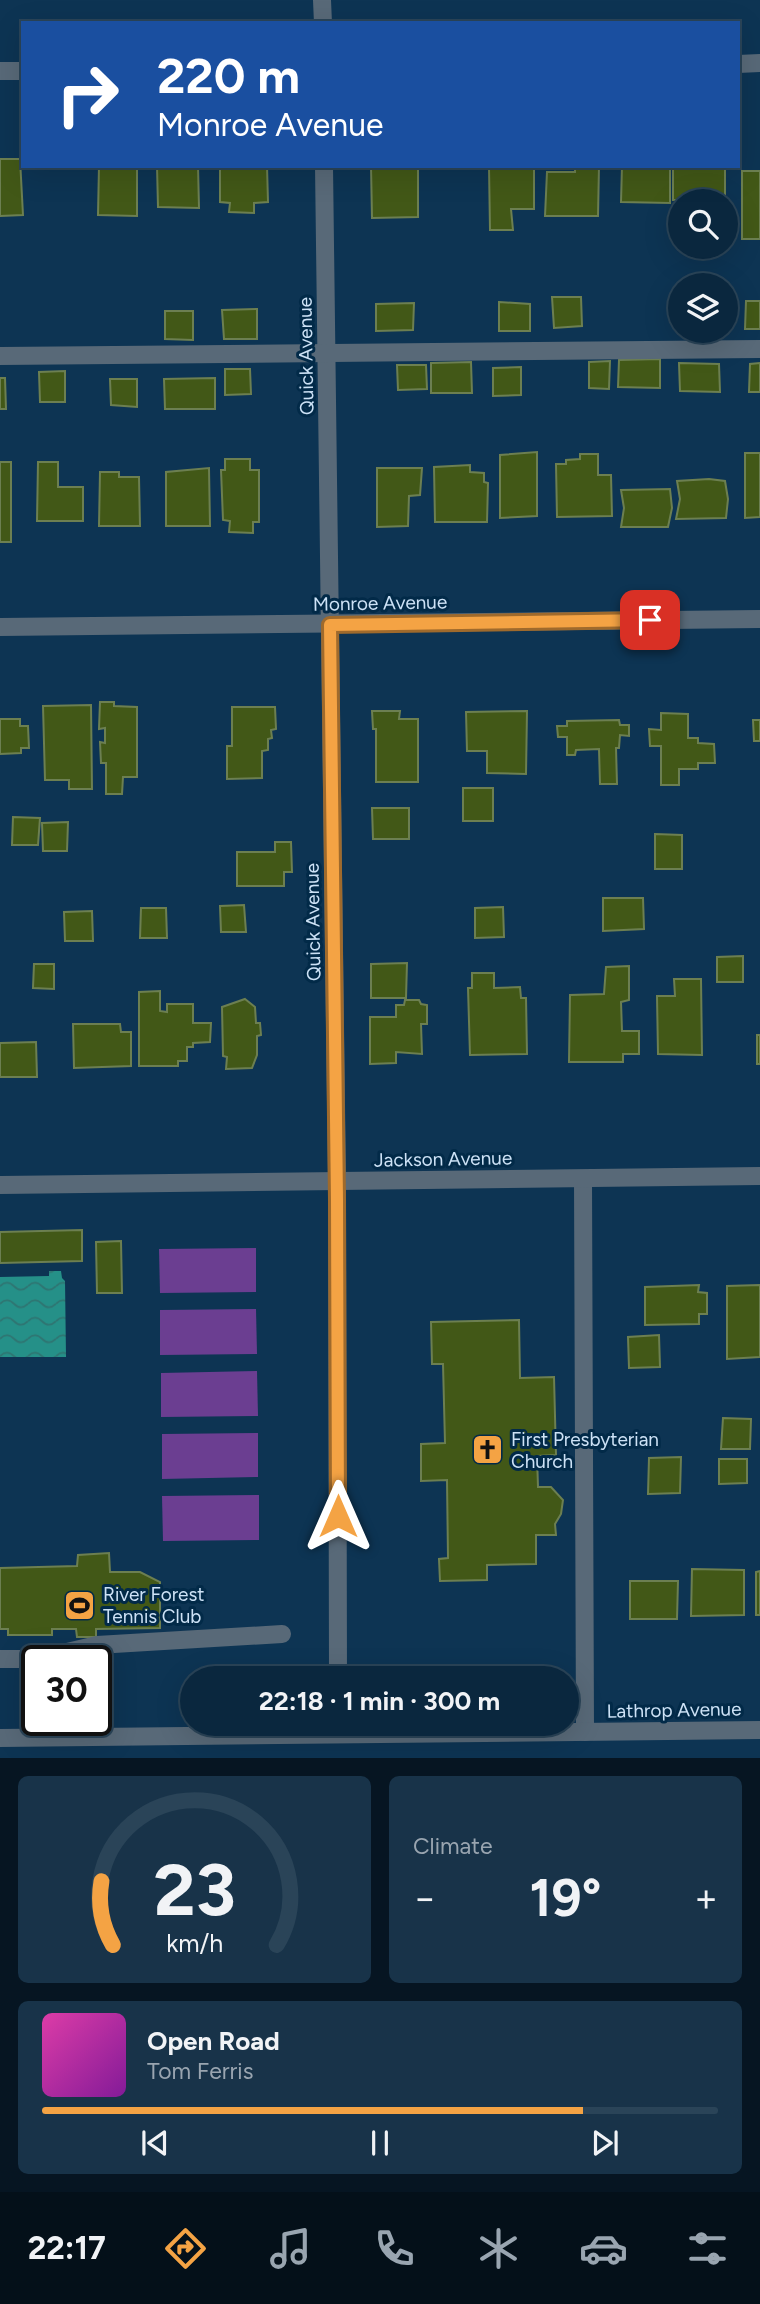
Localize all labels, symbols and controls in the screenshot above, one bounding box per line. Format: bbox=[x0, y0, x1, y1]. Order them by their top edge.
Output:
text: 220 m bbox=[157, 46, 300, 105]
icon: right bbox=[42, 49, 133, 140]
text: Monroe Avenue bbox=[157, 106, 383, 144]
map controls bbox=[668, 189, 738, 343]
button: search bbox=[668, 189, 738, 259]
button: layers bbox=[668, 273, 738, 343]
street label: Quick Avenue bbox=[293, 297, 319, 415]
street label: Monroe Avenue bbox=[313, 590, 447, 616]
pin bbox=[620, 590, 680, 650]
icon: arrive bbox=[631, 601, 669, 639]
street label: Quick Avenue bbox=[300, 863, 326, 981]
street label: Jackson Avenue bbox=[374, 1146, 512, 1172]
place label: First Presbyterian Church bbox=[511, 1428, 659, 1473]
church icon: First Presbyterian Church bbox=[471, 1433, 505, 1467]
position arrow bbox=[301, 1479, 375, 1553]
place label: River Forest Tennis Club bbox=[103, 1583, 205, 1628]
sports icon: River Forest Tennis Club bbox=[63, 1588, 97, 1622]
speed limit sign: 30 bbox=[21, 1645, 112, 1736]
text: 22:18 · 1 min · 300 m bbox=[259, 1685, 500, 1717]
street label: Lathrop Avenue bbox=[606, 1697, 742, 1723]
text: Climate bbox=[413, 1832, 492, 1860]
text: 23 bbox=[153, 1847, 236, 1934]
text: 19° bbox=[530, 1867, 601, 1929]
text: − bbox=[413, 1875, 437, 1921]
text: + bbox=[694, 1875, 718, 1921]
text: km/h bbox=[166, 1928, 223, 1958]
text: Open Road bbox=[147, 2025, 280, 2057]
text: Tom Ferris bbox=[147, 2057, 253, 2085]
icon: previous bbox=[136, 2124, 174, 2162]
icon: pause bbox=[361, 2124, 399, 2162]
icon: next bbox=[586, 2124, 624, 2162]
icon: directions bbox=[161, 2224, 210, 2273]
icon: music bbox=[266, 2224, 315, 2273]
icon: phone bbox=[370, 2224, 419, 2273]
icon: climate bbox=[474, 2224, 523, 2273]
icon: car bbox=[579, 2224, 628, 2273]
icon: filters bbox=[683, 2224, 732, 2273]
text: 22:17 bbox=[28, 2229, 106, 2267]

